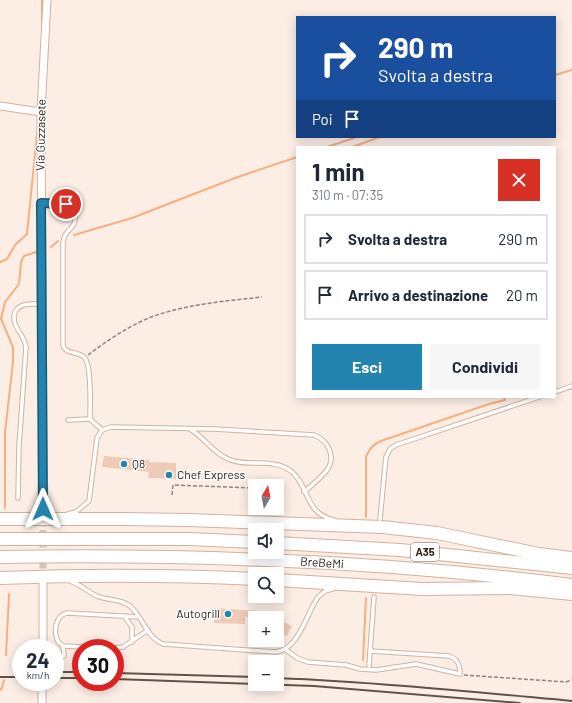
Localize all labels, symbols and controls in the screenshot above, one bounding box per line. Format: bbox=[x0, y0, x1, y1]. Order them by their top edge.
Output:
text: 290 m bbox=[378, 30, 454, 64]
icon: right bbox=[312, 32, 364, 84]
text: Svolta a destra bbox=[378, 64, 493, 86]
street label: Via Guzzasete bbox=[32, 99, 48, 171]
icon: arrive bbox=[341, 108, 363, 130]
text: Poi bbox=[312, 110, 333, 128]
text: 1 min bbox=[312, 157, 365, 186]
button: close bbox=[498, 159, 540, 201]
pin bbox=[49, 187, 83, 221]
text: 310 m · 07:35 bbox=[312, 187, 383, 203]
icon: arrive bbox=[55, 193, 77, 215]
icon: right bbox=[314, 228, 336, 250]
text: Svolta a destra bbox=[348, 230, 447, 248]
text: 290 m bbox=[498, 230, 538, 248]
icon: arrive bbox=[314, 284, 336, 306]
text: Arrivo a destinazione bbox=[348, 286, 488, 304]
text: 20 m bbox=[506, 286, 538, 304]
button: Esci bbox=[312, 344, 422, 390]
button: Condividi bbox=[430, 344, 540, 390]
place label: Q8 bbox=[132, 456, 145, 470]
marker: Q8 bbox=[119, 459, 129, 469]
place label: Chef Express bbox=[177, 467, 245, 481]
marker: Chef Express bbox=[164, 470, 174, 480]
north arrow bbox=[248, 479, 284, 515]
map controls bbox=[248, 479, 284, 691]
position arrow bbox=[22, 488, 64, 530]
button: sound bbox=[248, 523, 284, 559]
road number: A35 bbox=[411, 543, 439, 561]
street label: BreBeMi bbox=[300, 553, 344, 571]
button: search bbox=[248, 567, 284, 603]
place label: Autogrill bbox=[176, 606, 220, 620]
marker: Autogrill bbox=[223, 609, 233, 619]
button: + bbox=[248, 611, 284, 647]
speed limit sign: 30 bbox=[72, 639, 124, 691]
text: 24 bbox=[26, 648, 50, 672]
button: − bbox=[248, 655, 284, 691]
text: km/h bbox=[27, 669, 49, 681]

